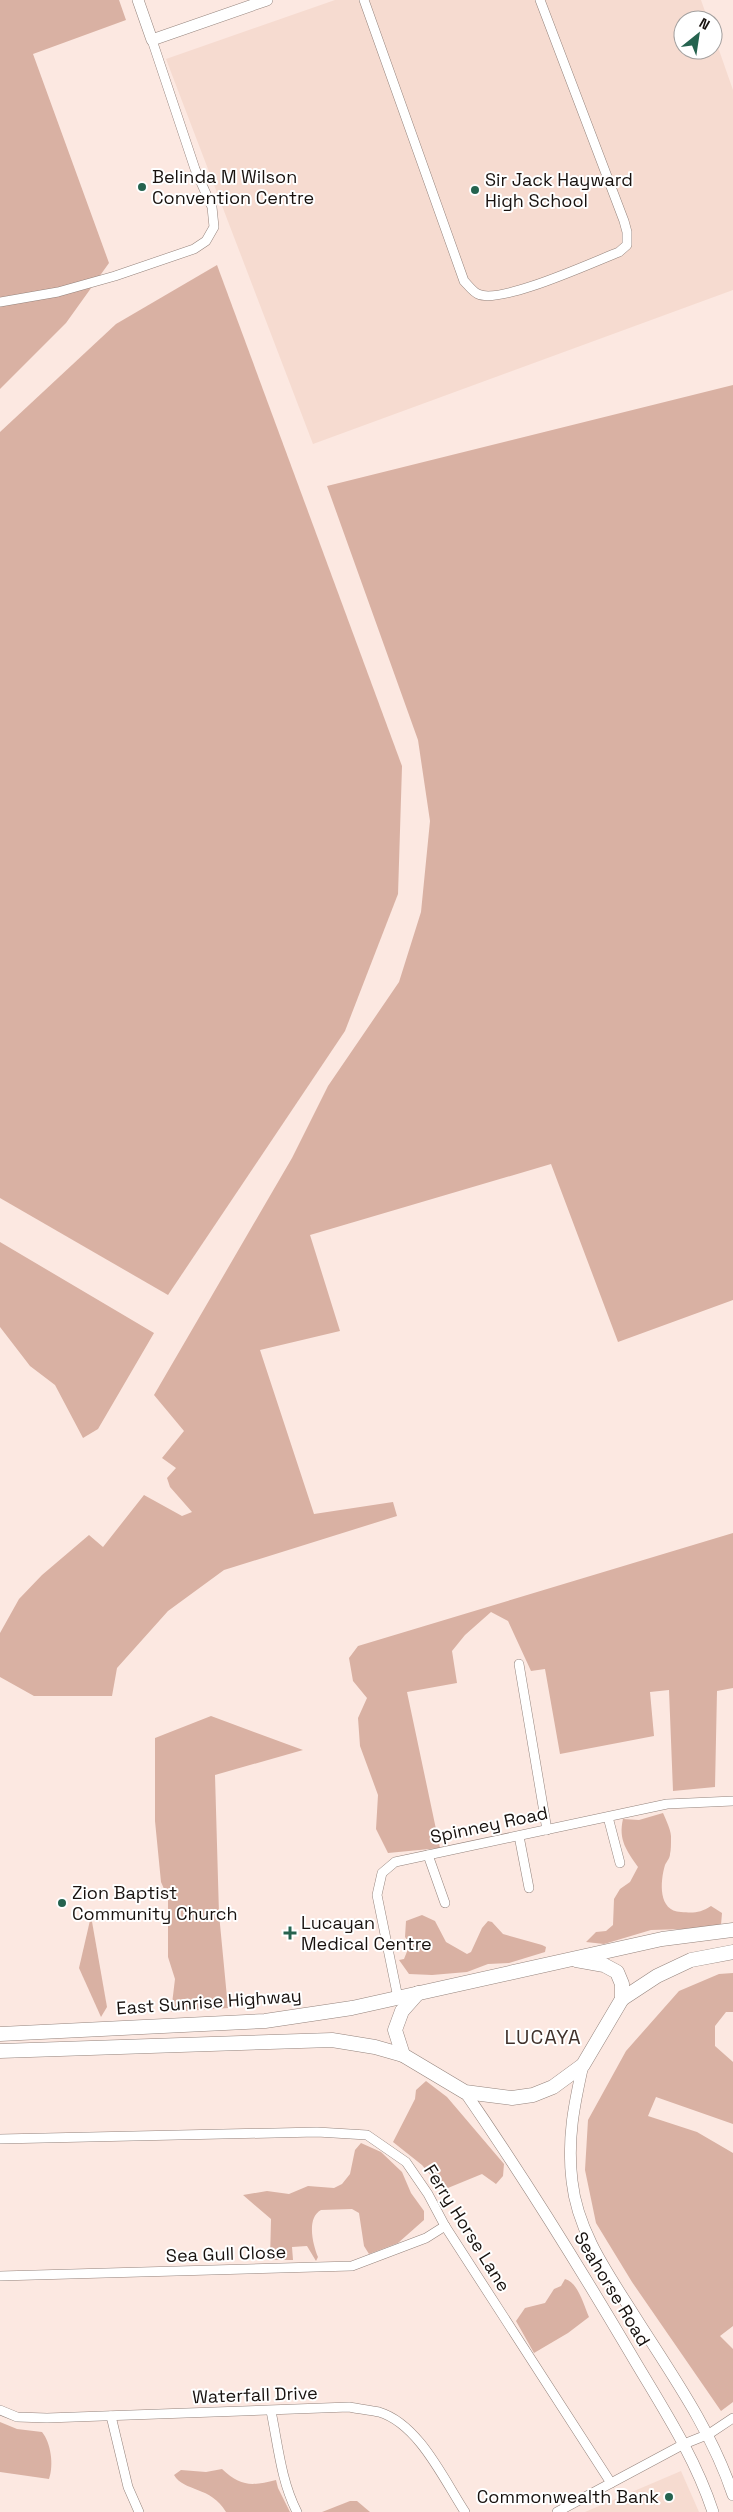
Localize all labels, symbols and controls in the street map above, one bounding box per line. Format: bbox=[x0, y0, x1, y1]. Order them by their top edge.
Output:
north arrow bbox=[673, 10, 723, 60]
text: N bbox=[696, 14, 713, 34]
place label: Belinda M Wilson Convention Centre bbox=[152, 165, 314, 209]
place label: Sir Jack Hayward High School bbox=[485, 168, 633, 212]
marker: Belinda M Wilson Convention Centre bbox=[136, 181, 148, 193]
marker: Sir Jack Hayward High School bbox=[469, 184, 481, 196]
street label: Spinney Road bbox=[428, 1801, 550, 1848]
place label: Zion Baptist Community Church bbox=[72, 1881, 238, 1925]
marker: Zion Baptist Community Church bbox=[56, 1897, 68, 1909]
place label: Lucayan Medical Centre bbox=[301, 1911, 432, 1955]
marker: Lucayan Medical Centre bbox=[283, 1926, 297, 1940]
street label: East Sunrise Highway bbox=[116, 1984, 302, 2019]
district label: LUCAYA bbox=[505, 2024, 582, 2050]
street label: Ferry Horse Lane bbox=[419, 2160, 516, 2296]
street label: Seahorse Road bbox=[569, 2227, 656, 2350]
street label: Sea Gull Close bbox=[165, 2240, 286, 2267]
street label: Waterfall Drive bbox=[192, 2381, 318, 2408]
place label: Commonwealth Bank bbox=[477, 2485, 659, 2508]
marker: Commonwealth Bank bbox=[663, 2491, 675, 2503]

